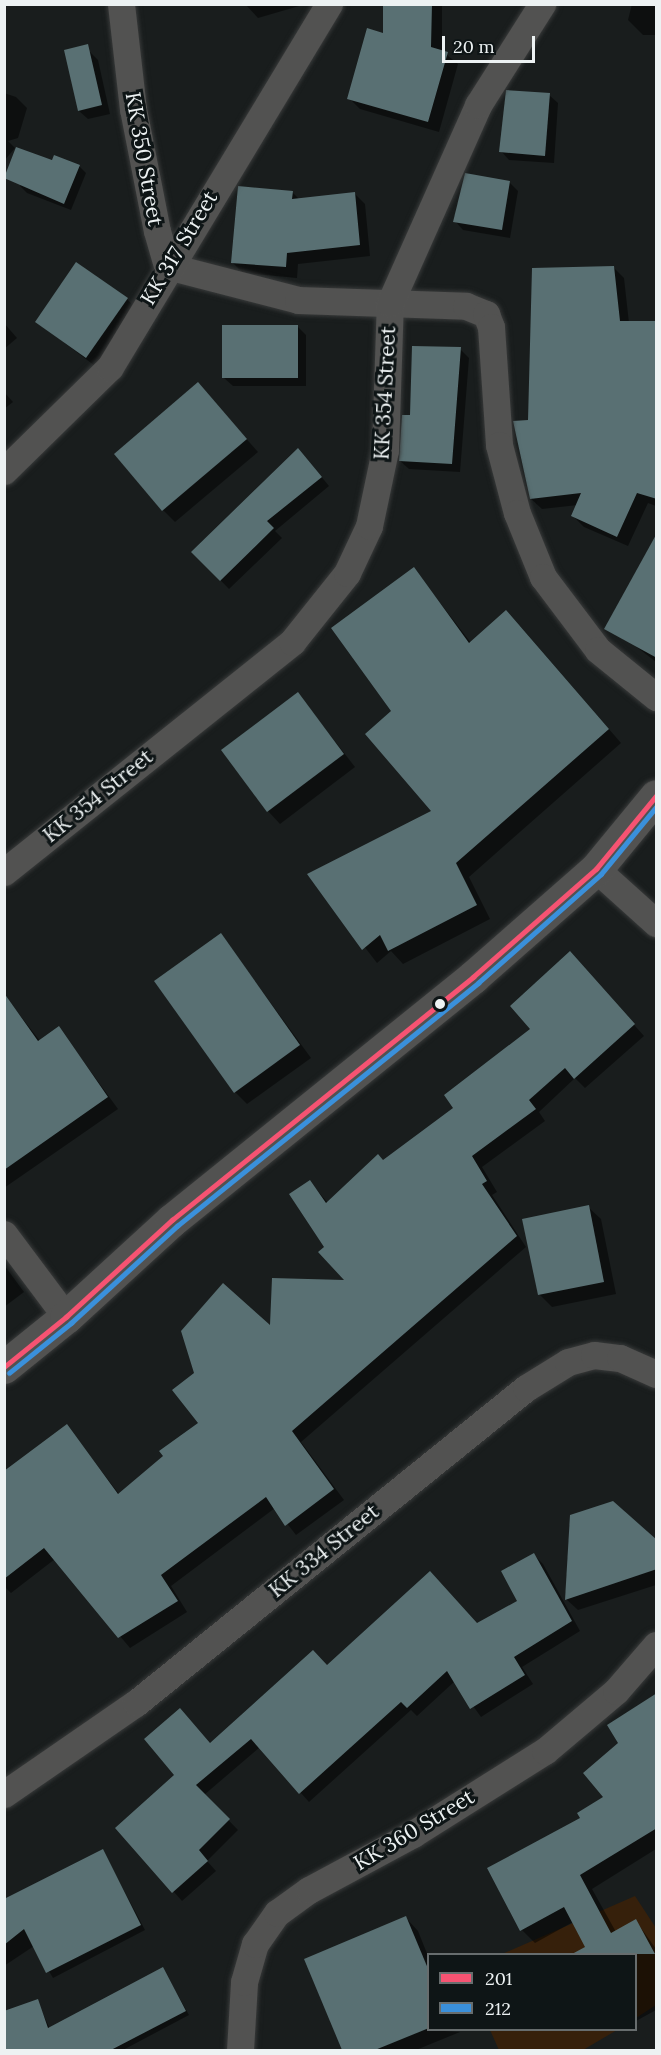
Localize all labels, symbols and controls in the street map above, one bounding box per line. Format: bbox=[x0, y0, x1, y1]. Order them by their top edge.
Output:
scale bar bbox=[445, 24, 538, 62]
text: 20 m bbox=[453, 35, 495, 58]
street label: KK 350 Street bbox=[120, 90, 168, 228]
street label: KK 317 Street bbox=[135, 187, 223, 309]
street label: KK 354 Street bbox=[369, 326, 401, 460]
street label: KK 354 Street bbox=[38, 744, 158, 848]
unlabelled marker bbox=[434, 998, 446, 1010]
street label: KK 334 Street bbox=[264, 1499, 384, 1603]
street label: KK 360 Street bbox=[349, 1784, 479, 1876]
legend bbox=[427, 1953, 637, 2031]
text: 201 bbox=[485, 1967, 512, 1990]
text: 212 bbox=[485, 1997, 511, 2020]

